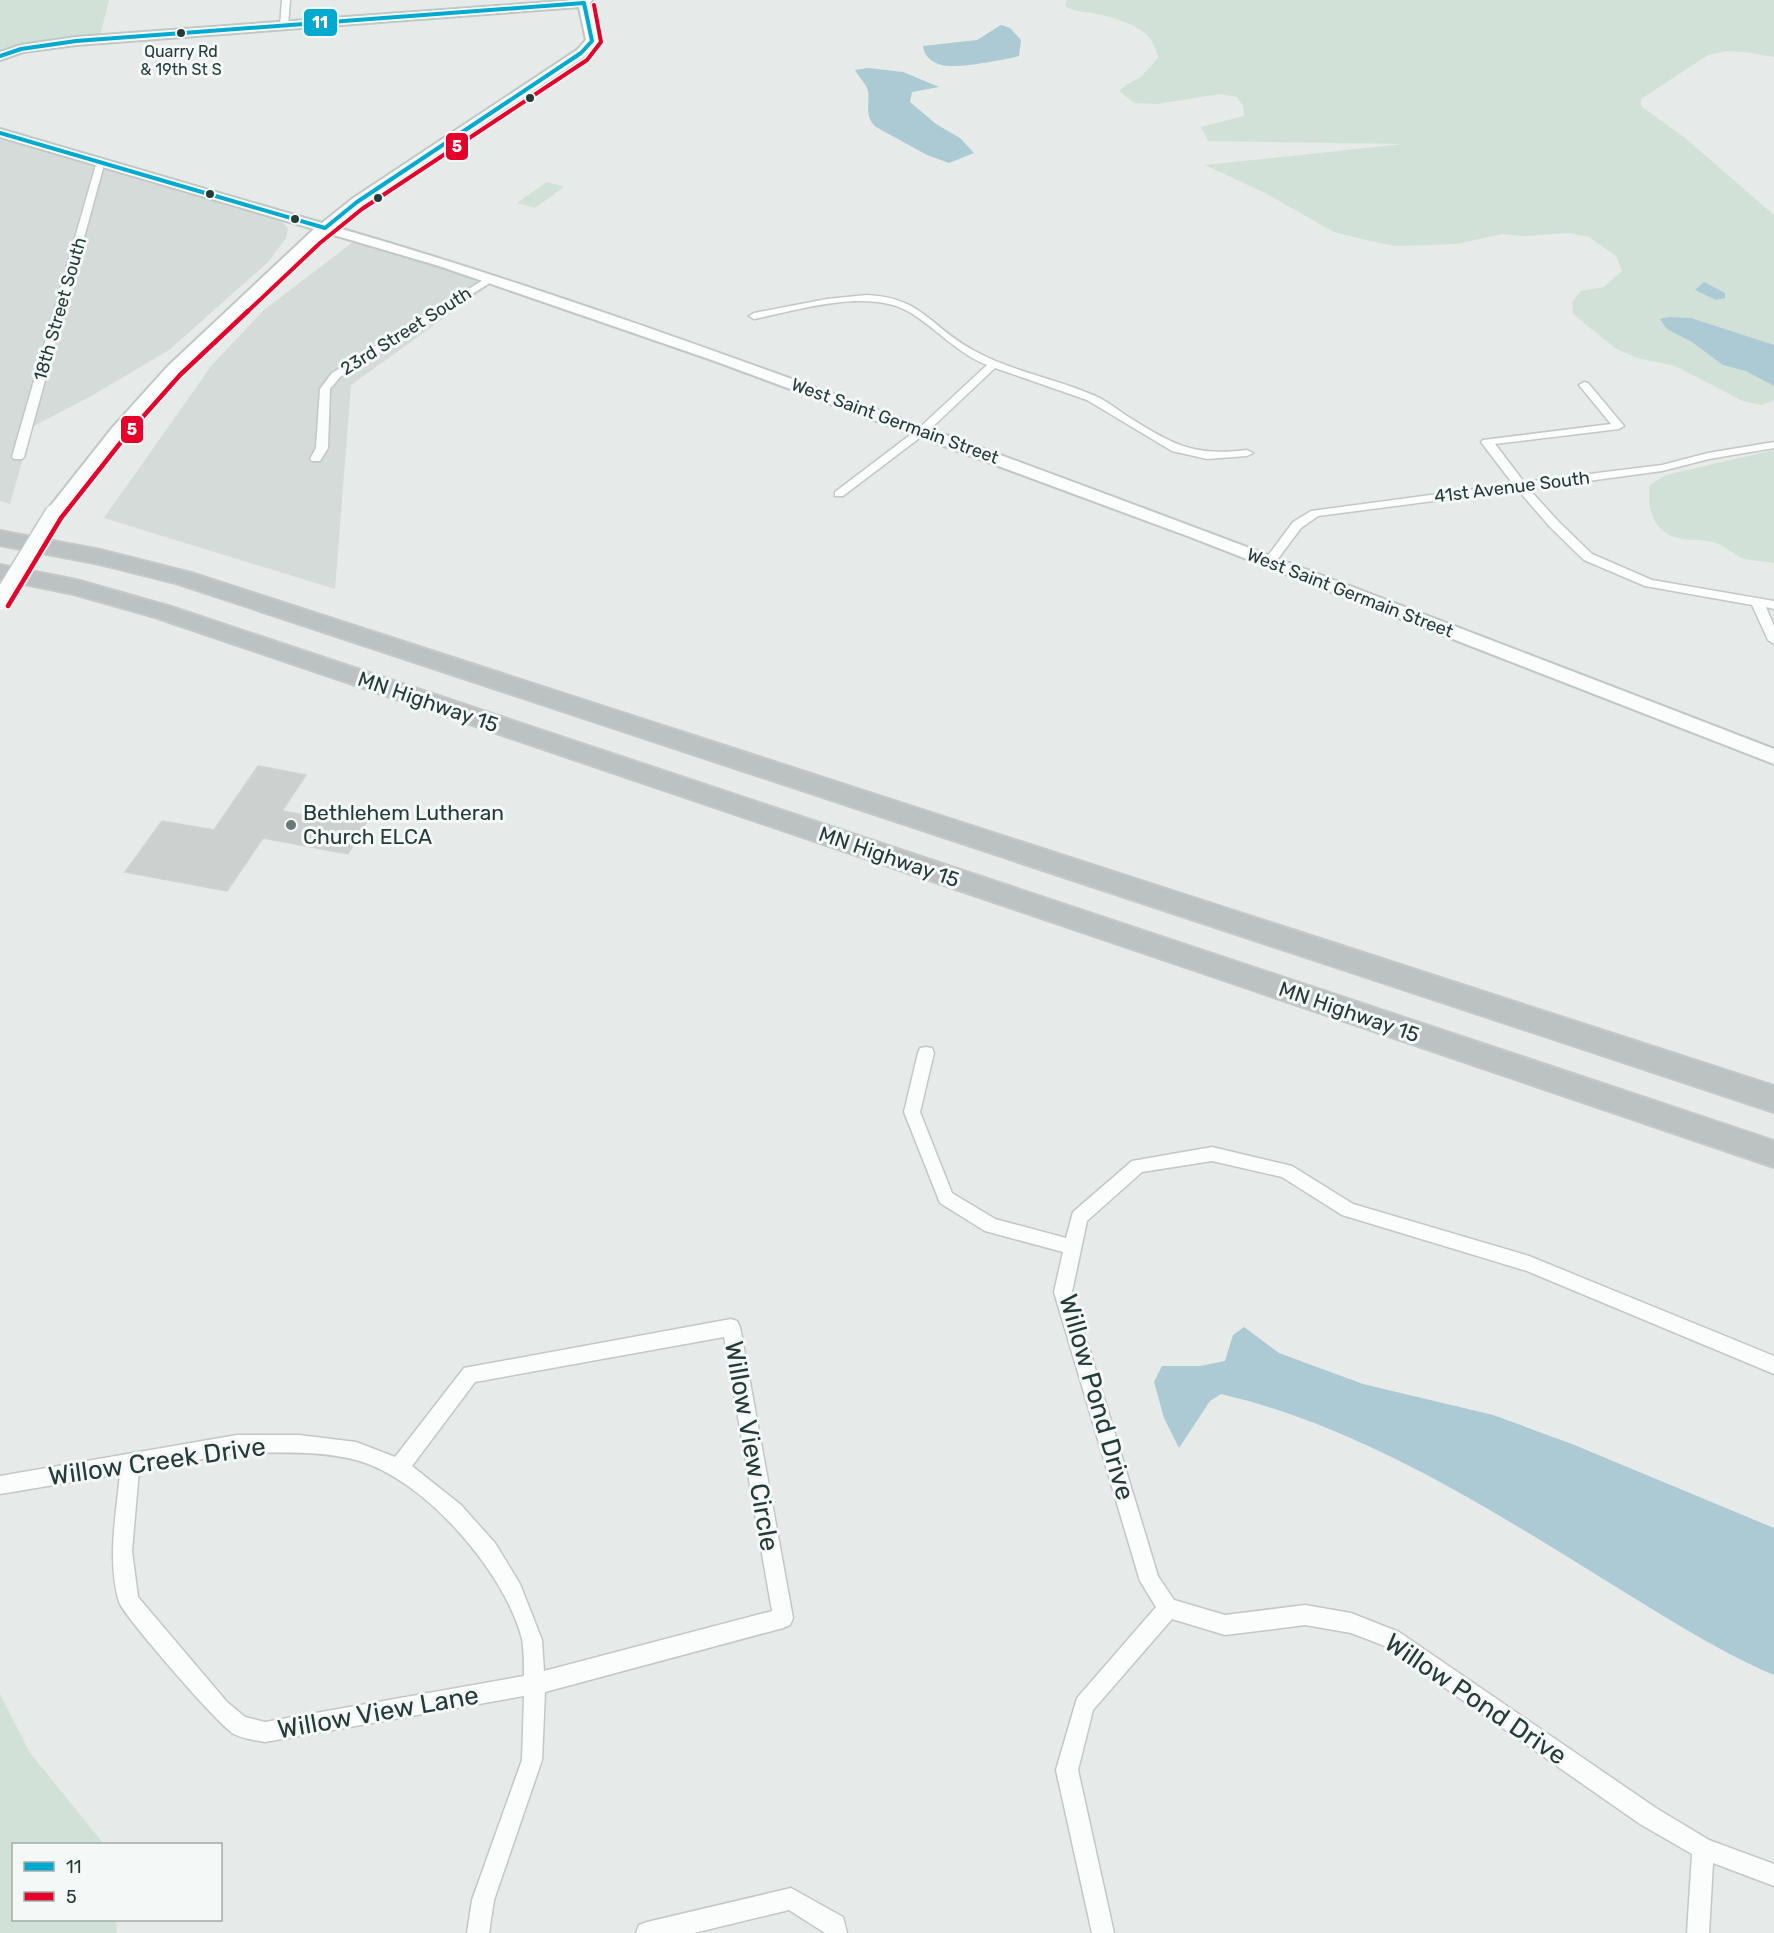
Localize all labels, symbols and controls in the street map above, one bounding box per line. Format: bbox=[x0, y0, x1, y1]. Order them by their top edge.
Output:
line badge: 11 bbox=[303, 8, 338, 37]
text: 11 bbox=[312, 13, 328, 32]
marker: Quarry Rd & 19th St S bbox=[175, 27, 187, 39]
place label: Quarry Rd & 19th St S bbox=[140, 42, 222, 79]
unlabelled marker bbox=[524, 92, 536, 104]
line badge: 5 bbox=[445, 132, 469, 161]
text: 5 bbox=[452, 137, 462, 156]
unlabelled marker bbox=[204, 188, 216, 200]
unlabelled marker bbox=[372, 192, 384, 204]
unlabelled marker bbox=[289, 213, 301, 225]
street label: 18th Street South bbox=[29, 235, 91, 383]
street label: 23rd Street South bbox=[337, 282, 475, 380]
street label: West Saint Germain Street bbox=[788, 373, 1002, 469]
line badge: 5 bbox=[120, 415, 144, 444]
text: 5 bbox=[127, 420, 137, 439]
street label: 41st Avenue South bbox=[1433, 467, 1591, 507]
street label: West Saint Germain Street bbox=[1244, 543, 1456, 643]
street label: MN Highway 15 bbox=[355, 666, 502, 737]
place label: Bethlehem Lutheran Church ELCA bbox=[303, 800, 504, 849]
marker: Bethlehem Lutheran Church ELCA bbox=[284, 818, 298, 832]
street label: MN Highway 15 bbox=[816, 821, 963, 892]
street label: MN Highway 15 bbox=[1276, 976, 1423, 1047]
street label: Willow Pond Drive bbox=[1052, 1291, 1141, 1504]
street label: Willow View Circle bbox=[718, 1339, 785, 1554]
street label: Willow Creek Drive bbox=[46, 1431, 268, 1492]
street label: Willow Pond Drive bbox=[1379, 1627, 1572, 1772]
street label: Willow View Lane bbox=[275, 1680, 481, 1745]
legend bbox=[12, 1843, 222, 1921]
text: 11 bbox=[66, 1856, 81, 1878]
text: 5 bbox=[66, 1886, 77, 1908]

